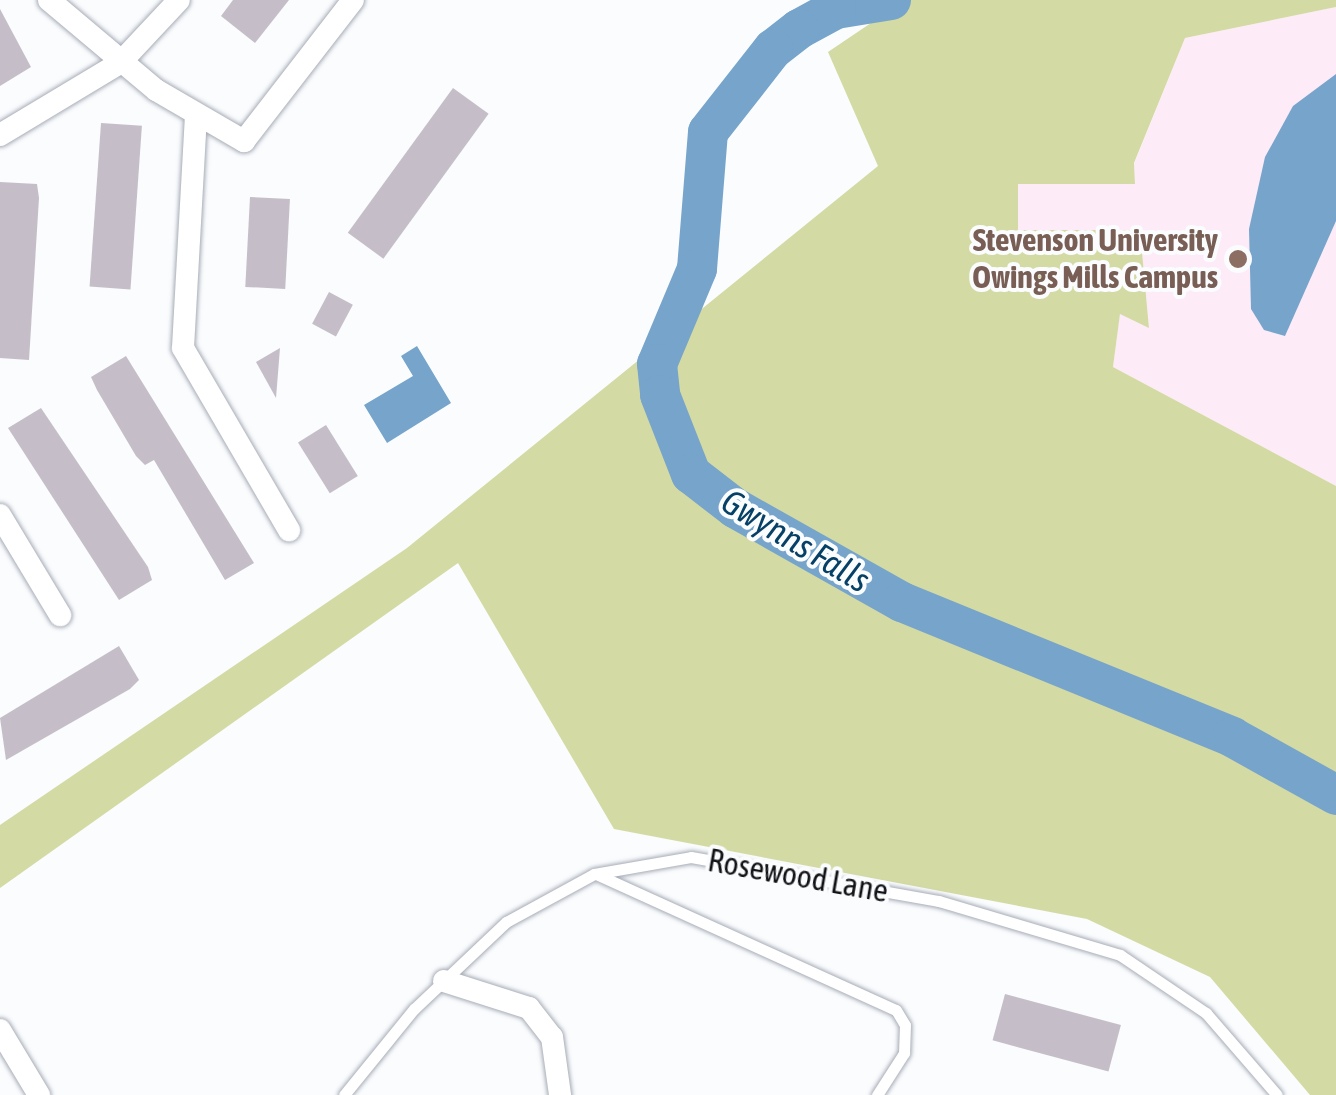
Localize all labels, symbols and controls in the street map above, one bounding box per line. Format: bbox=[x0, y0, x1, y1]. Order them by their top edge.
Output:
place label: Stevenson University Owings Mills Campus bbox=[972, 222, 1218, 297]
marker: Stevenson University Owings Mills Campus bbox=[1227, 248, 1249, 270]
water label: Gwynns Falls bbox=[714, 479, 878, 601]
street label: Rosewood Lane bbox=[705, 841, 891, 911]

